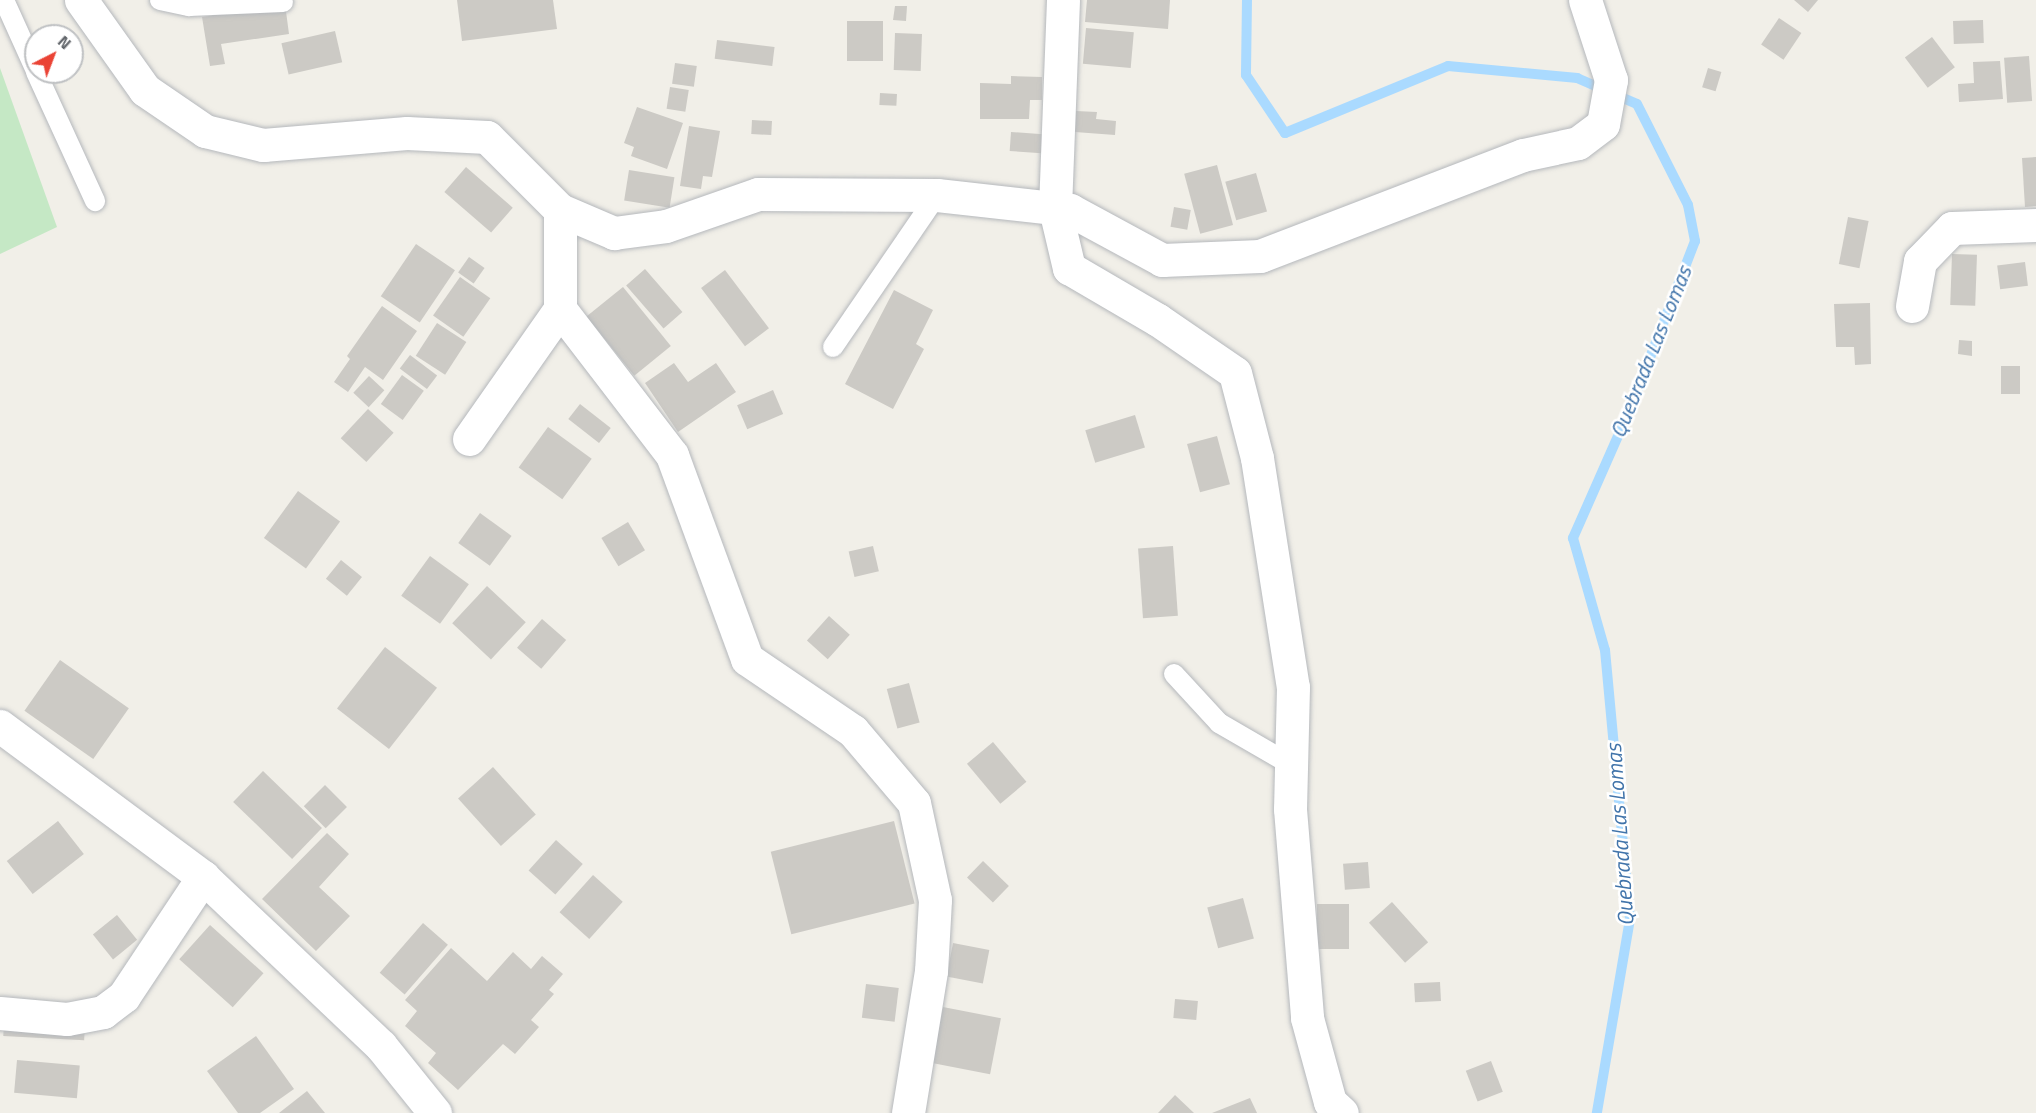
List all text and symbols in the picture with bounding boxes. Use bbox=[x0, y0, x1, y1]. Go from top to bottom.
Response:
north arrow bbox=[24, 24, 84, 84]
text: N bbox=[53, 29, 77, 55]
water label: Quebrada Las Lomas bbox=[1605, 262, 1697, 442]
water label: Quebrada Las Lomas bbox=[1600, 743, 1640, 927]

